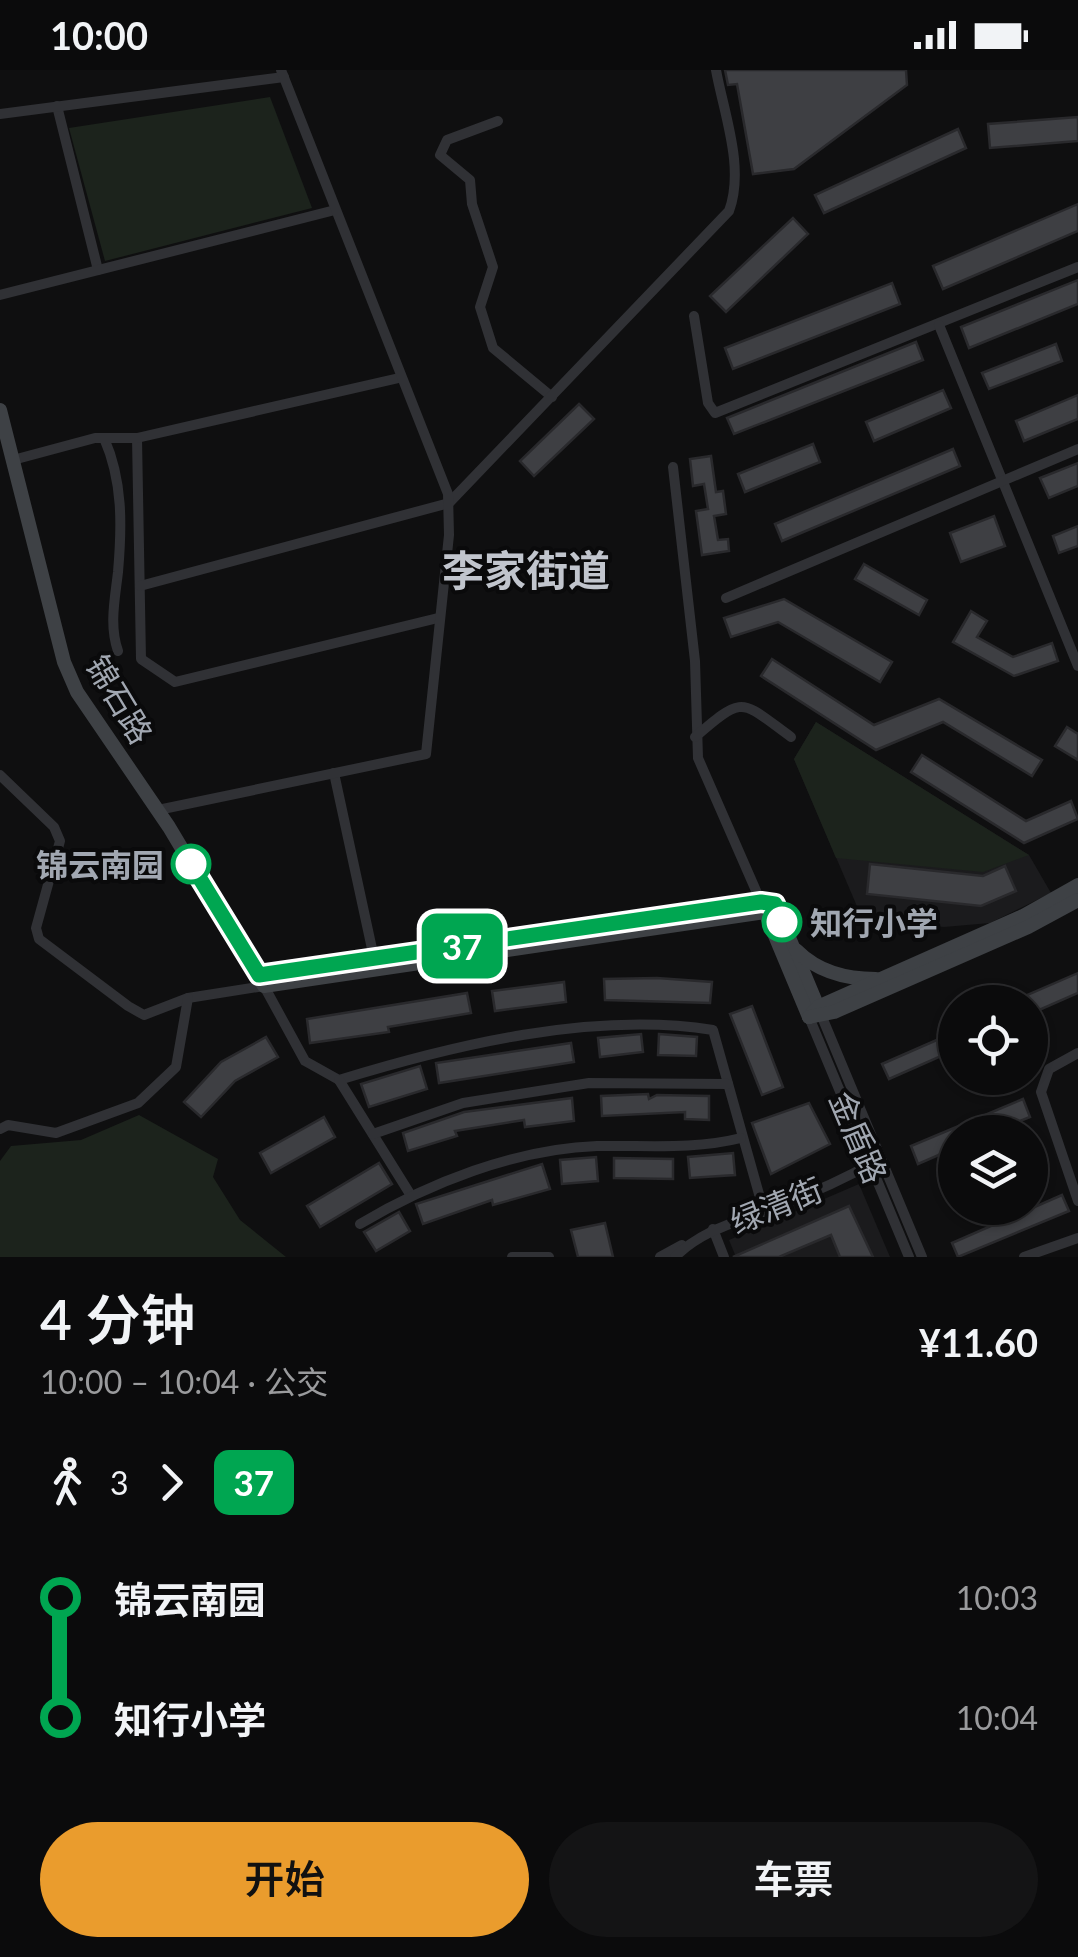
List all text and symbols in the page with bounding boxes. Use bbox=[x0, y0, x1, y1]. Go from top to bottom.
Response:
text: 10:00 bbox=[50, 12, 148, 58]
district label: 李家街道 bbox=[442, 545, 610, 595]
street label: 锦石路 bbox=[79, 648, 161, 750]
place label: 锦云南园 bbox=[36, 845, 164, 884]
marker: 锦云南园 bbox=[172, 845, 210, 883]
marker: 知行小学 bbox=[763, 903, 801, 941]
place label: 知行小学 bbox=[810, 903, 938, 942]
line badge: 37 bbox=[417, 914, 507, 978]
text: 37 bbox=[442, 925, 482, 967]
map controls bbox=[938, 985, 1048, 1225]
button: locate bbox=[938, 985, 1048, 1095]
street label: 金盾路 bbox=[822, 1085, 896, 1189]
button: layers bbox=[938, 1115, 1048, 1225]
street label: 绿清街 bbox=[724, 1169, 828, 1241]
text: 4 分钟 bbox=[40, 1286, 196, 1352]
text: ¥11.60 bbox=[919, 1319, 1038, 1365]
text: 10:00 – 10:04 · 公交 bbox=[40, 1362, 328, 1401]
icon: walk bbox=[40, 1455, 95, 1510]
icon: forward bbox=[144, 1455, 199, 1510]
text: 37 bbox=[234, 1461, 274, 1503]
text: 3 bbox=[110, 1463, 129, 1502]
text: 锦云南园 bbox=[114, 1576, 266, 1622]
text: 10:03 bbox=[956, 1578, 1038, 1617]
text: 知行小学 bbox=[114, 1696, 266, 1742]
text: 10:04 bbox=[956, 1698, 1038, 1737]
button: 开始 bbox=[40, 1822, 529, 1937]
button: 车票 bbox=[549, 1822, 1038, 1937]

